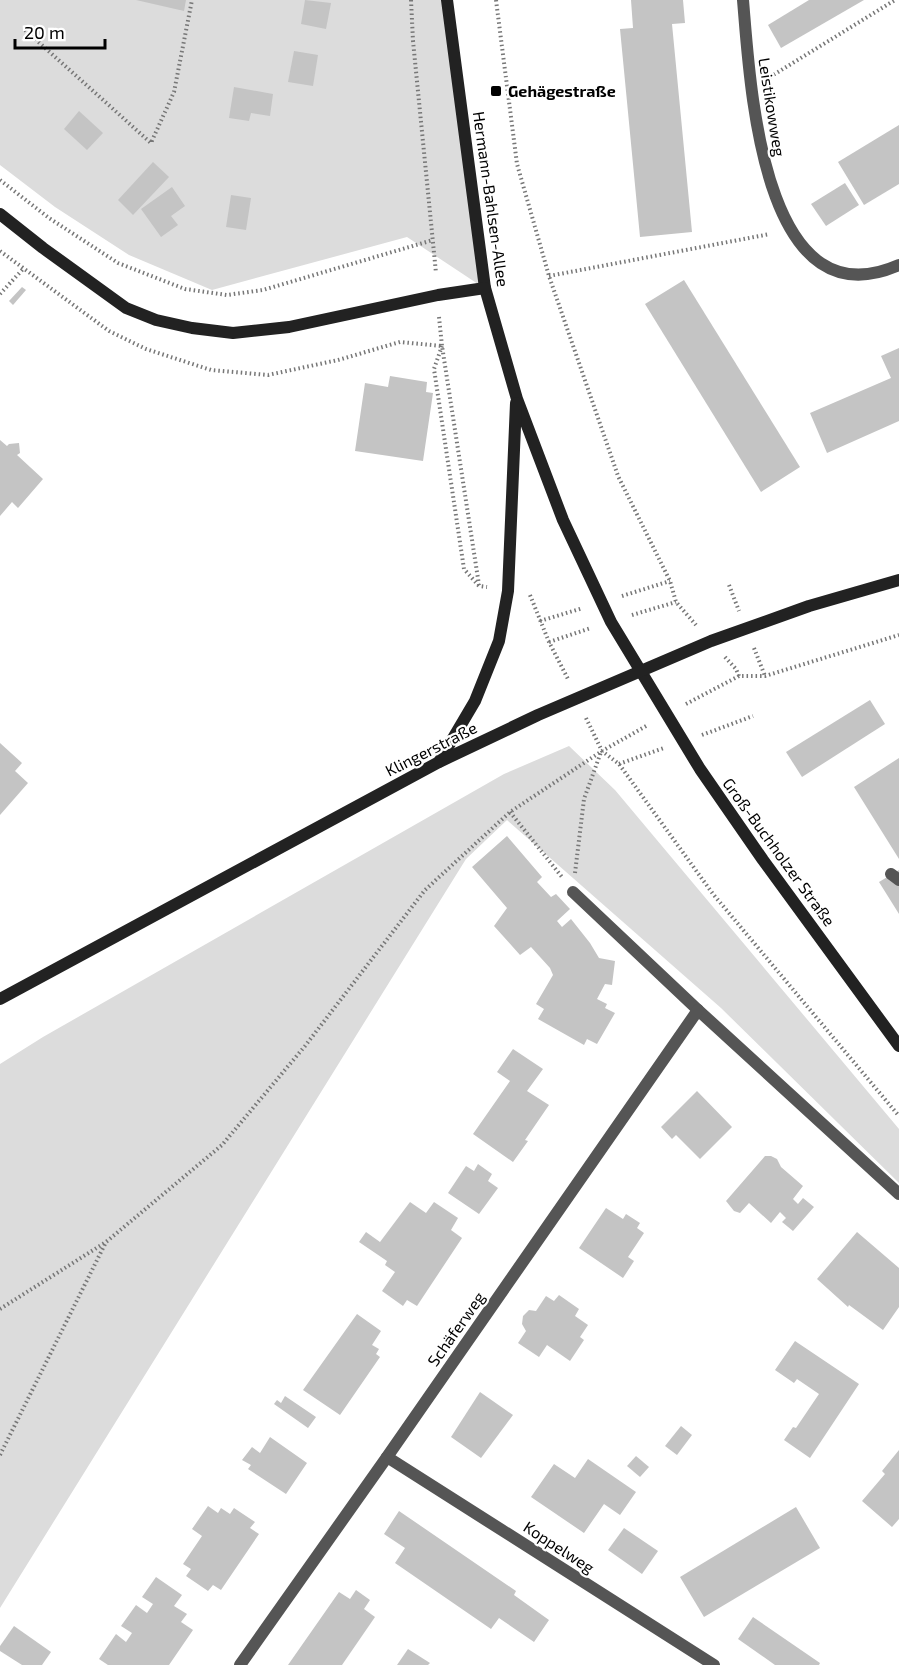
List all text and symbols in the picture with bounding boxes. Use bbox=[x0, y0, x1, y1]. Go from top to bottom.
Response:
scale bar bbox=[15, 12, 105, 50]
text: 20 m bbox=[24, 21, 65, 43]
street label: Leistikowweg bbox=[755, 56, 790, 158]
place label: Gehägestraße bbox=[508, 81, 616, 100]
marker: Gehägestraße bbox=[489, 84, 503, 98]
street label: Hermann-Bahlsen-Allee bbox=[470, 110, 513, 288]
street label: Klingerstraße bbox=[382, 717, 480, 780]
street label: Groß-Buchholzer Straße bbox=[719, 774, 840, 930]
street label: Schäferweg bbox=[423, 1288, 488, 1370]
street label: Koppelweg bbox=[520, 1517, 598, 1577]

